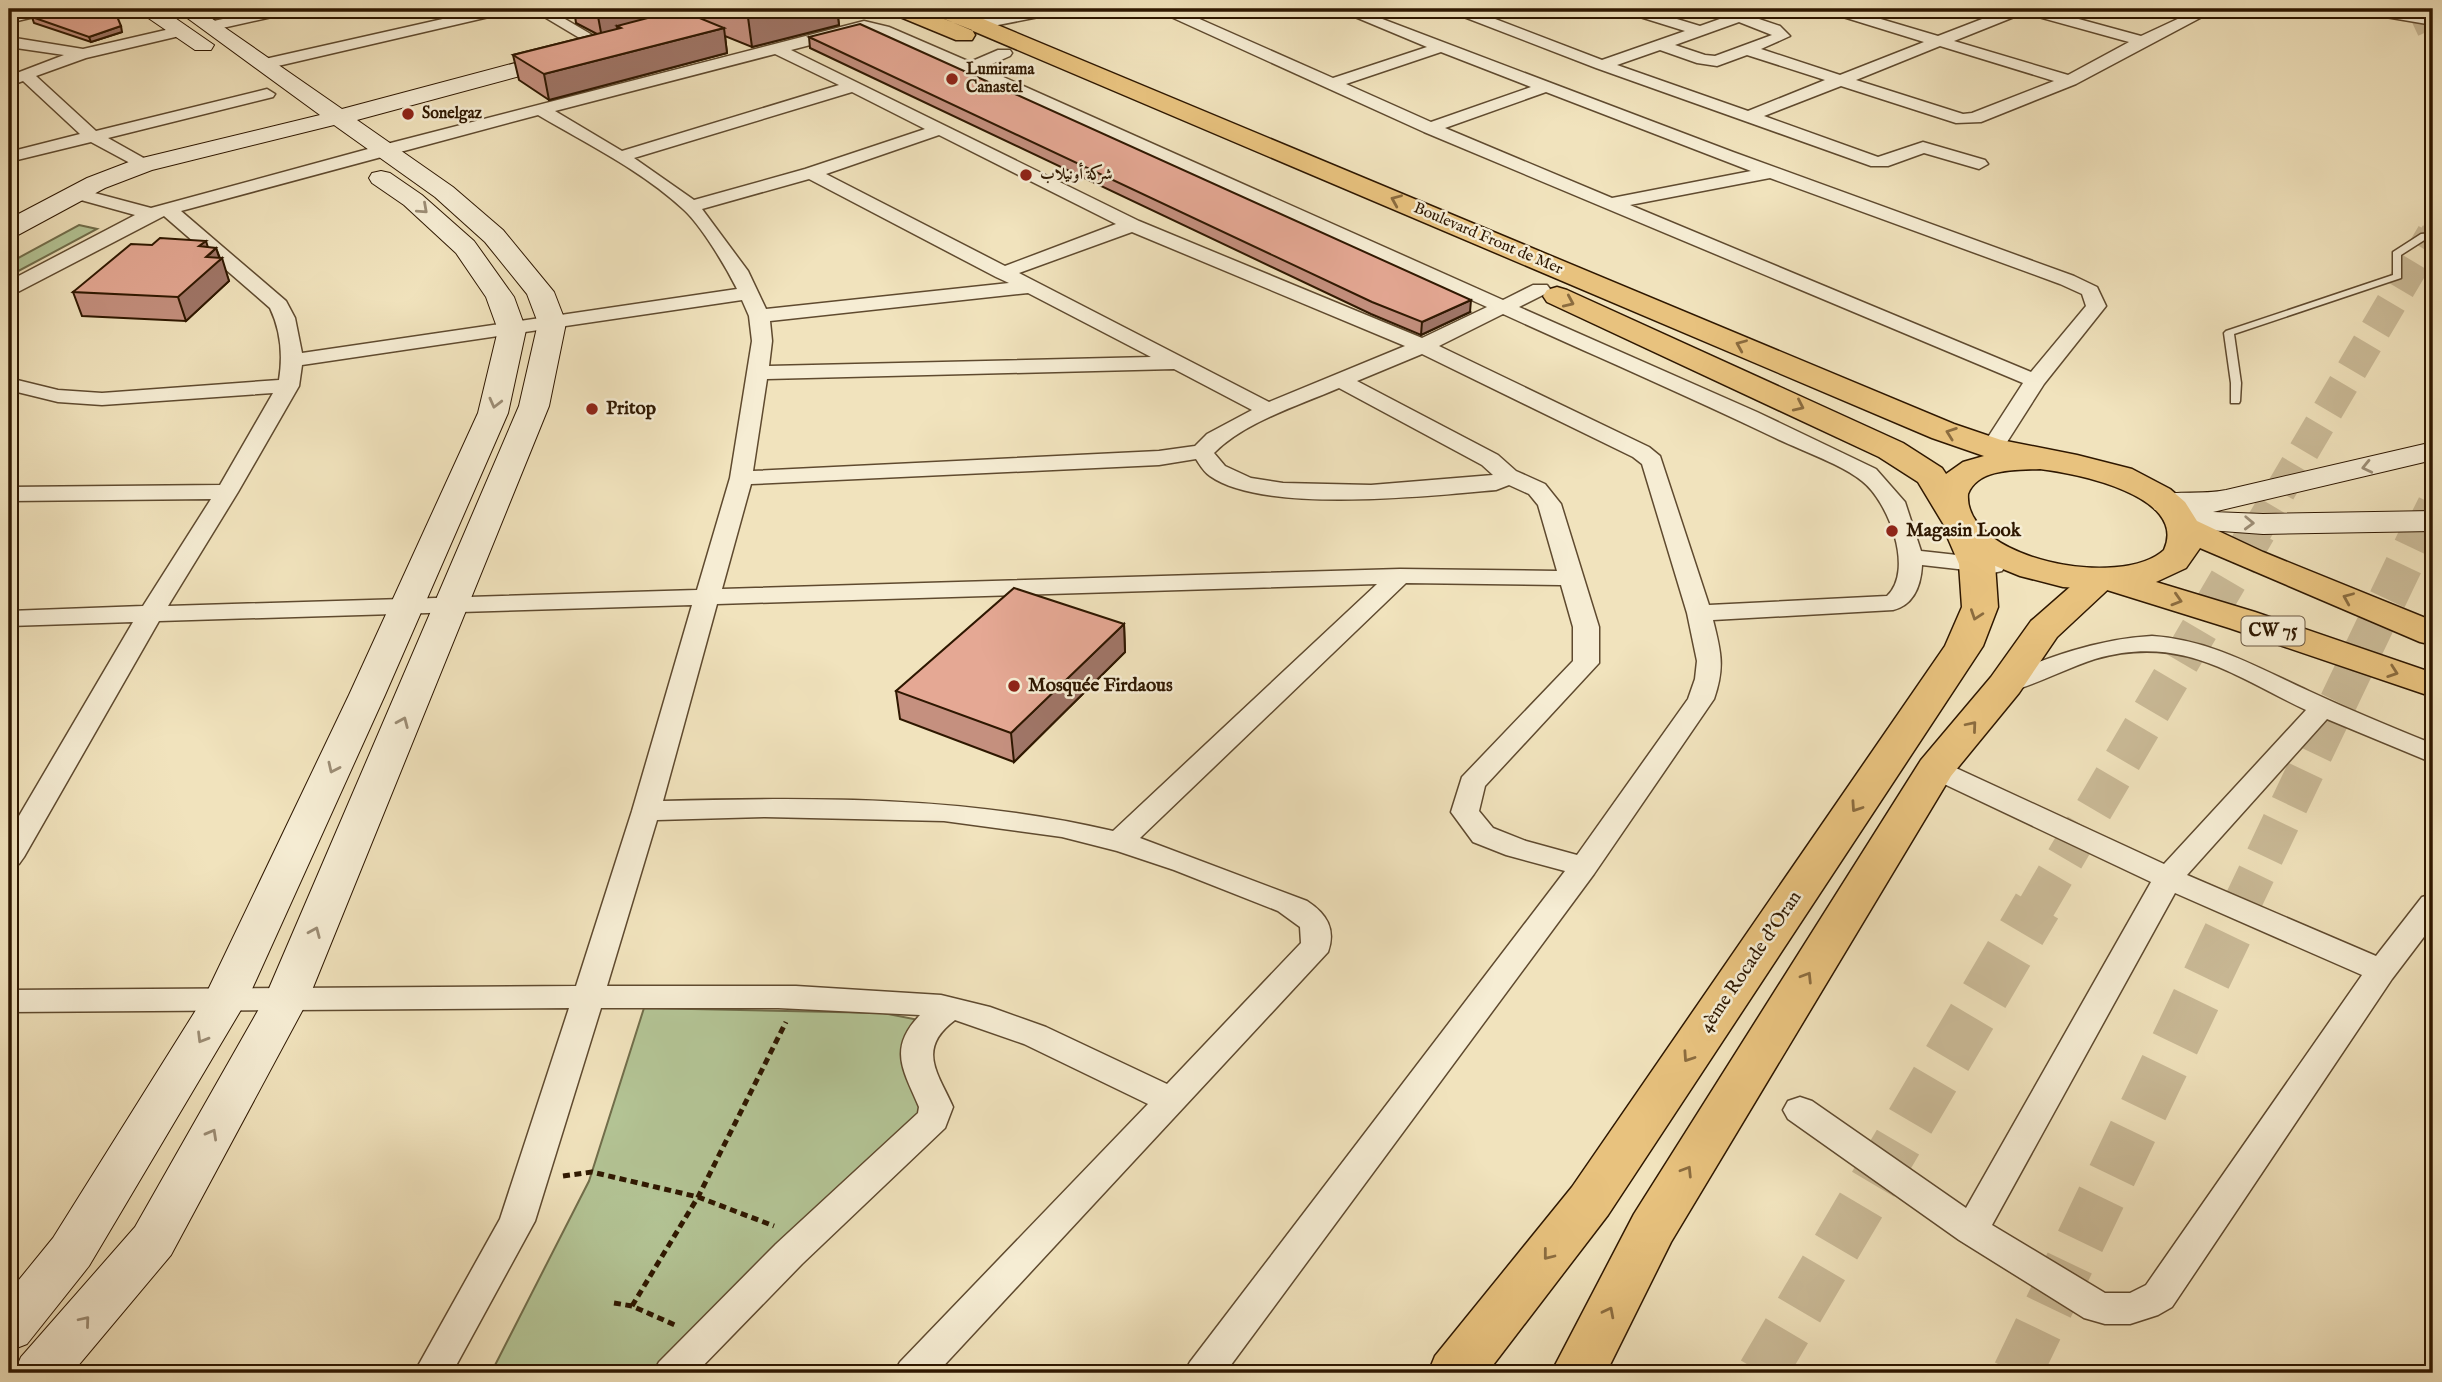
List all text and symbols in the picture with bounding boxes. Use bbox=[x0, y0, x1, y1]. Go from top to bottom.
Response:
place label: Lumirama Canastel bbox=[966, 60, 1035, 98]
marker: Lumirama Canastel bbox=[944, 71, 960, 87]
place label: Sonelgaz bbox=[422, 104, 483, 124]
marker: Sonelgaz bbox=[400, 106, 416, 122]
place label: شركة أونيلاب bbox=[1040, 162, 1112, 185]
marker: شركة أونيلاب bbox=[1018, 167, 1034, 183]
one-way arrow bbox=[1391, 194, 1403, 208]
street label: Boulevard Front de Mer bbox=[1410, 198, 1566, 280]
one-way arrow bbox=[415, 201, 428, 213]
one-way arrow bbox=[1562, 294, 1575, 308]
one-way arrow bbox=[1736, 340, 1748, 354]
one-way arrow bbox=[489, 397, 503, 409]
place label: Pritop bbox=[606, 397, 657, 421]
one-way arrow bbox=[1792, 398, 1804, 412]
marker: Pritop bbox=[584, 401, 600, 417]
one-way arrow bbox=[1945, 427, 1957, 441]
one-way arrow bbox=[2361, 459, 2373, 473]
one-way arrow bbox=[2244, 516, 2255, 531]
place label: Magasin Look bbox=[1906, 519, 2022, 543]
marker: Magasin Look bbox=[1884, 523, 1900, 539]
one-way arrow bbox=[2171, 592, 2183, 607]
one-way arrow bbox=[2342, 593, 2354, 607]
one-way arrow bbox=[1970, 608, 1984, 620]
road number: CW 75 bbox=[2242, 616, 2304, 646]
one-way arrow bbox=[2387, 664, 2399, 678]
place label: Mosquée Firdaous bbox=[1028, 674, 1173, 698]
marker: Mosquée Firdaous bbox=[1006, 678, 1022, 694]
one-way arrow bbox=[395, 717, 409, 729]
one-way arrow bbox=[1964, 721, 1976, 734]
one-way arrow bbox=[328, 761, 342, 773]
one-way arrow bbox=[1851, 799, 1864, 812]
street label: 4ème Rocade d'Oran bbox=[1695, 887, 1807, 1037]
one-way arrow bbox=[307, 926, 321, 939]
one-way arrow bbox=[1798, 972, 1811, 985]
one-way arrow bbox=[197, 1031, 210, 1044]
one-way arrow bbox=[1683, 1049, 1696, 1062]
one-way arrow bbox=[204, 1129, 217, 1141]
one-way arrow bbox=[1679, 1165, 1692, 1178]
one-way arrow bbox=[1544, 1247, 1557, 1259]
one-way arrow bbox=[1601, 1307, 1614, 1320]
one-way arrow bbox=[77, 1317, 89, 1330]

